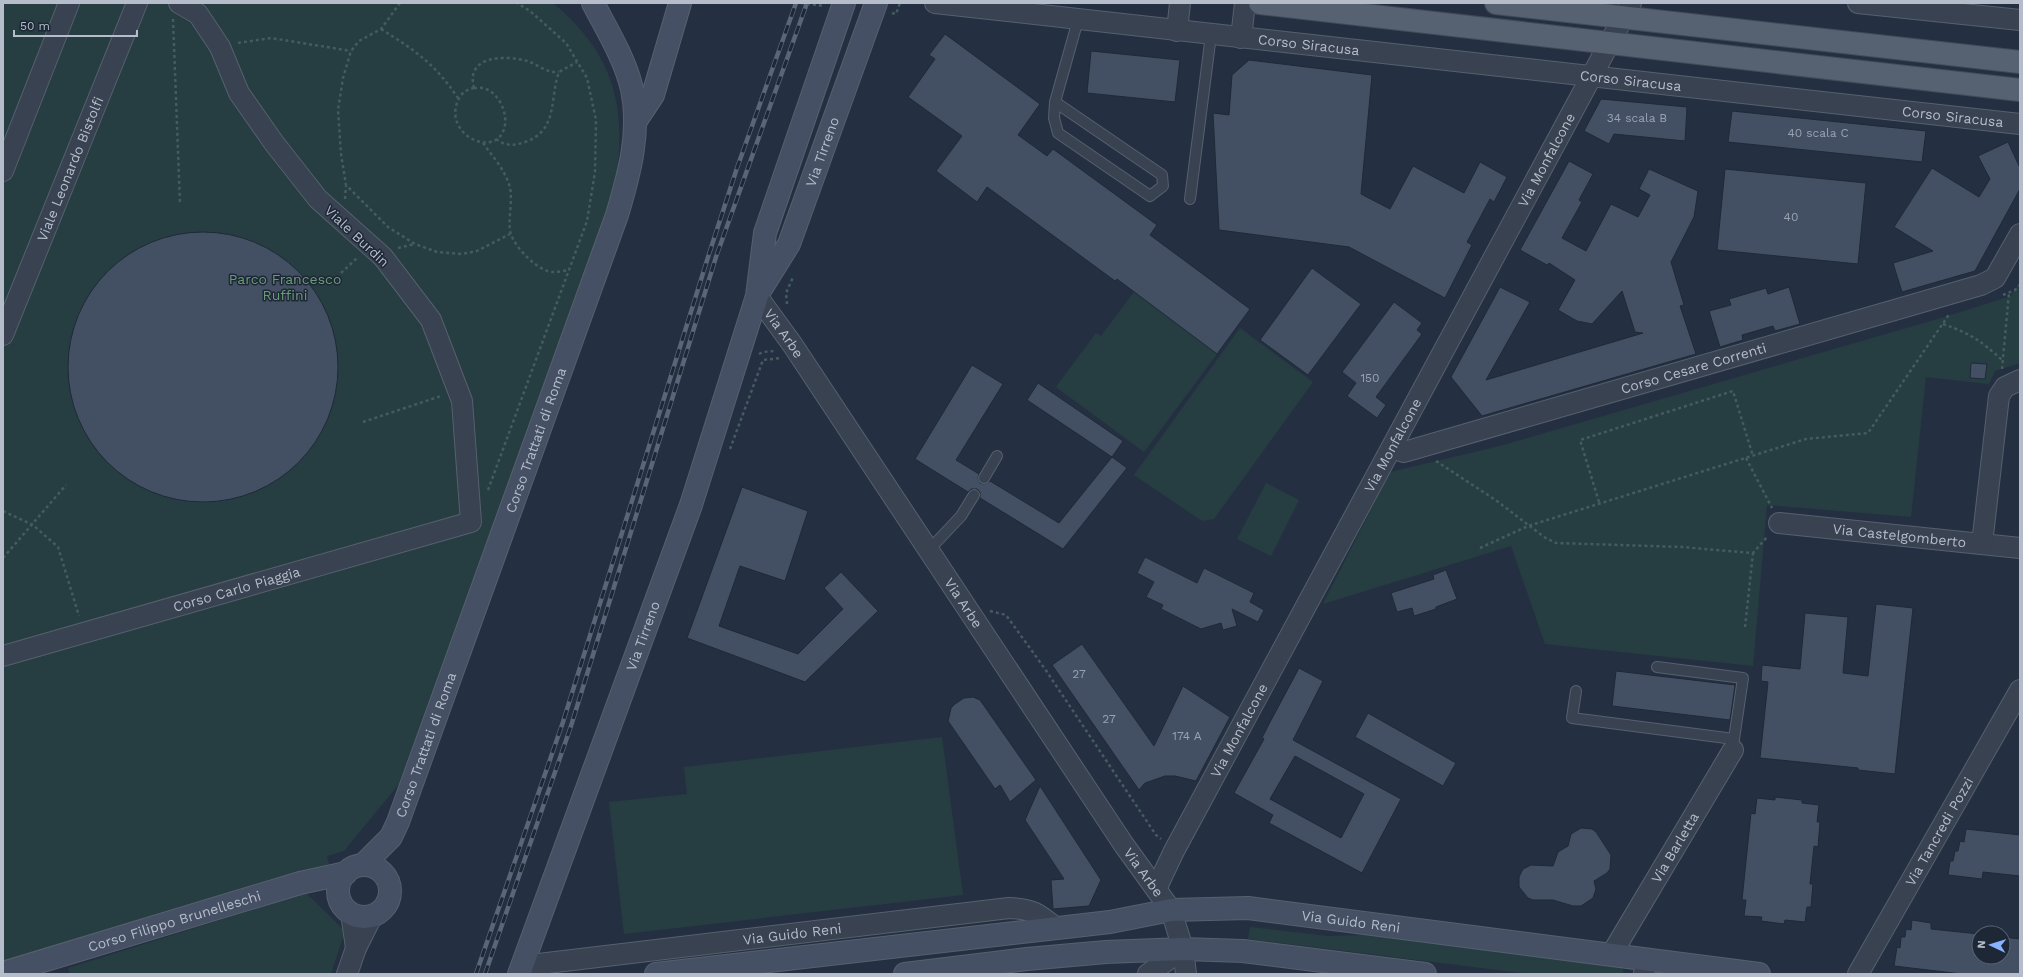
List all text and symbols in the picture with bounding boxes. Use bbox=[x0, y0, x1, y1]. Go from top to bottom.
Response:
scale bar bbox=[14, 12, 137, 38]
text: 50 m bbox=[20, 19, 50, 33]
street label: Corso Siracusa bbox=[1257, 31, 1360, 58]
street label: Corso Siracusa bbox=[1579, 67, 1682, 94]
street label: Viale Leonardo Bistolfi bbox=[34, 94, 106, 244]
street label: Corso Siracusa bbox=[1901, 103, 2004, 130]
street label: Via Monfalcone bbox=[1515, 110, 1578, 210]
house number: 34 scala B bbox=[1607, 111, 1667, 125]
street label: Via Tirreno bbox=[802, 115, 842, 189]
house number: 40 scala C bbox=[1787, 126, 1849, 140]
street label: Viale Burdin bbox=[321, 202, 393, 270]
house number: 40 bbox=[1784, 210, 1798, 224]
park label: Parco Francesco Ruffini bbox=[229, 271, 341, 303]
street label: Via Arbe bbox=[761, 306, 807, 361]
street label: Corso Cesare Correnti bbox=[1619, 340, 1768, 397]
street label: Corso Trattati di Roma bbox=[502, 365, 569, 515]
house number: 150 bbox=[1360, 371, 1380, 385]
street label: Via Monfalcone bbox=[1361, 395, 1424, 495]
street label: Via Castelgomberto bbox=[1832, 521, 1967, 550]
street label: Corso Carlo Piaggia bbox=[171, 563, 302, 615]
street label: Via Arbe bbox=[941, 575, 986, 631]
street label: Via Tirreno bbox=[623, 599, 663, 673]
house number: 27 bbox=[1072, 667, 1086, 681]
street label: Corso Trattati di Roma bbox=[392, 670, 459, 820]
street label: Via Monfalcone bbox=[1207, 681, 1271, 780]
house number: 27 bbox=[1102, 712, 1116, 726]
house number: 174 A bbox=[1172, 729, 1202, 743]
street label: Via Tancredi Pozzi bbox=[1902, 774, 1977, 889]
street label: Via Barletta bbox=[1648, 810, 1702, 886]
street label: Via Arbe bbox=[1121, 845, 1167, 900]
street label: Corso Filippo Brunelleschi bbox=[86, 887, 263, 955]
street label: Via Guido Reni bbox=[1301, 907, 1401, 936]
street label: Via Guido Reni bbox=[742, 920, 842, 948]
north arrow bbox=[1971, 925, 2011, 965]
text: N bbox=[1975, 940, 1988, 949]

